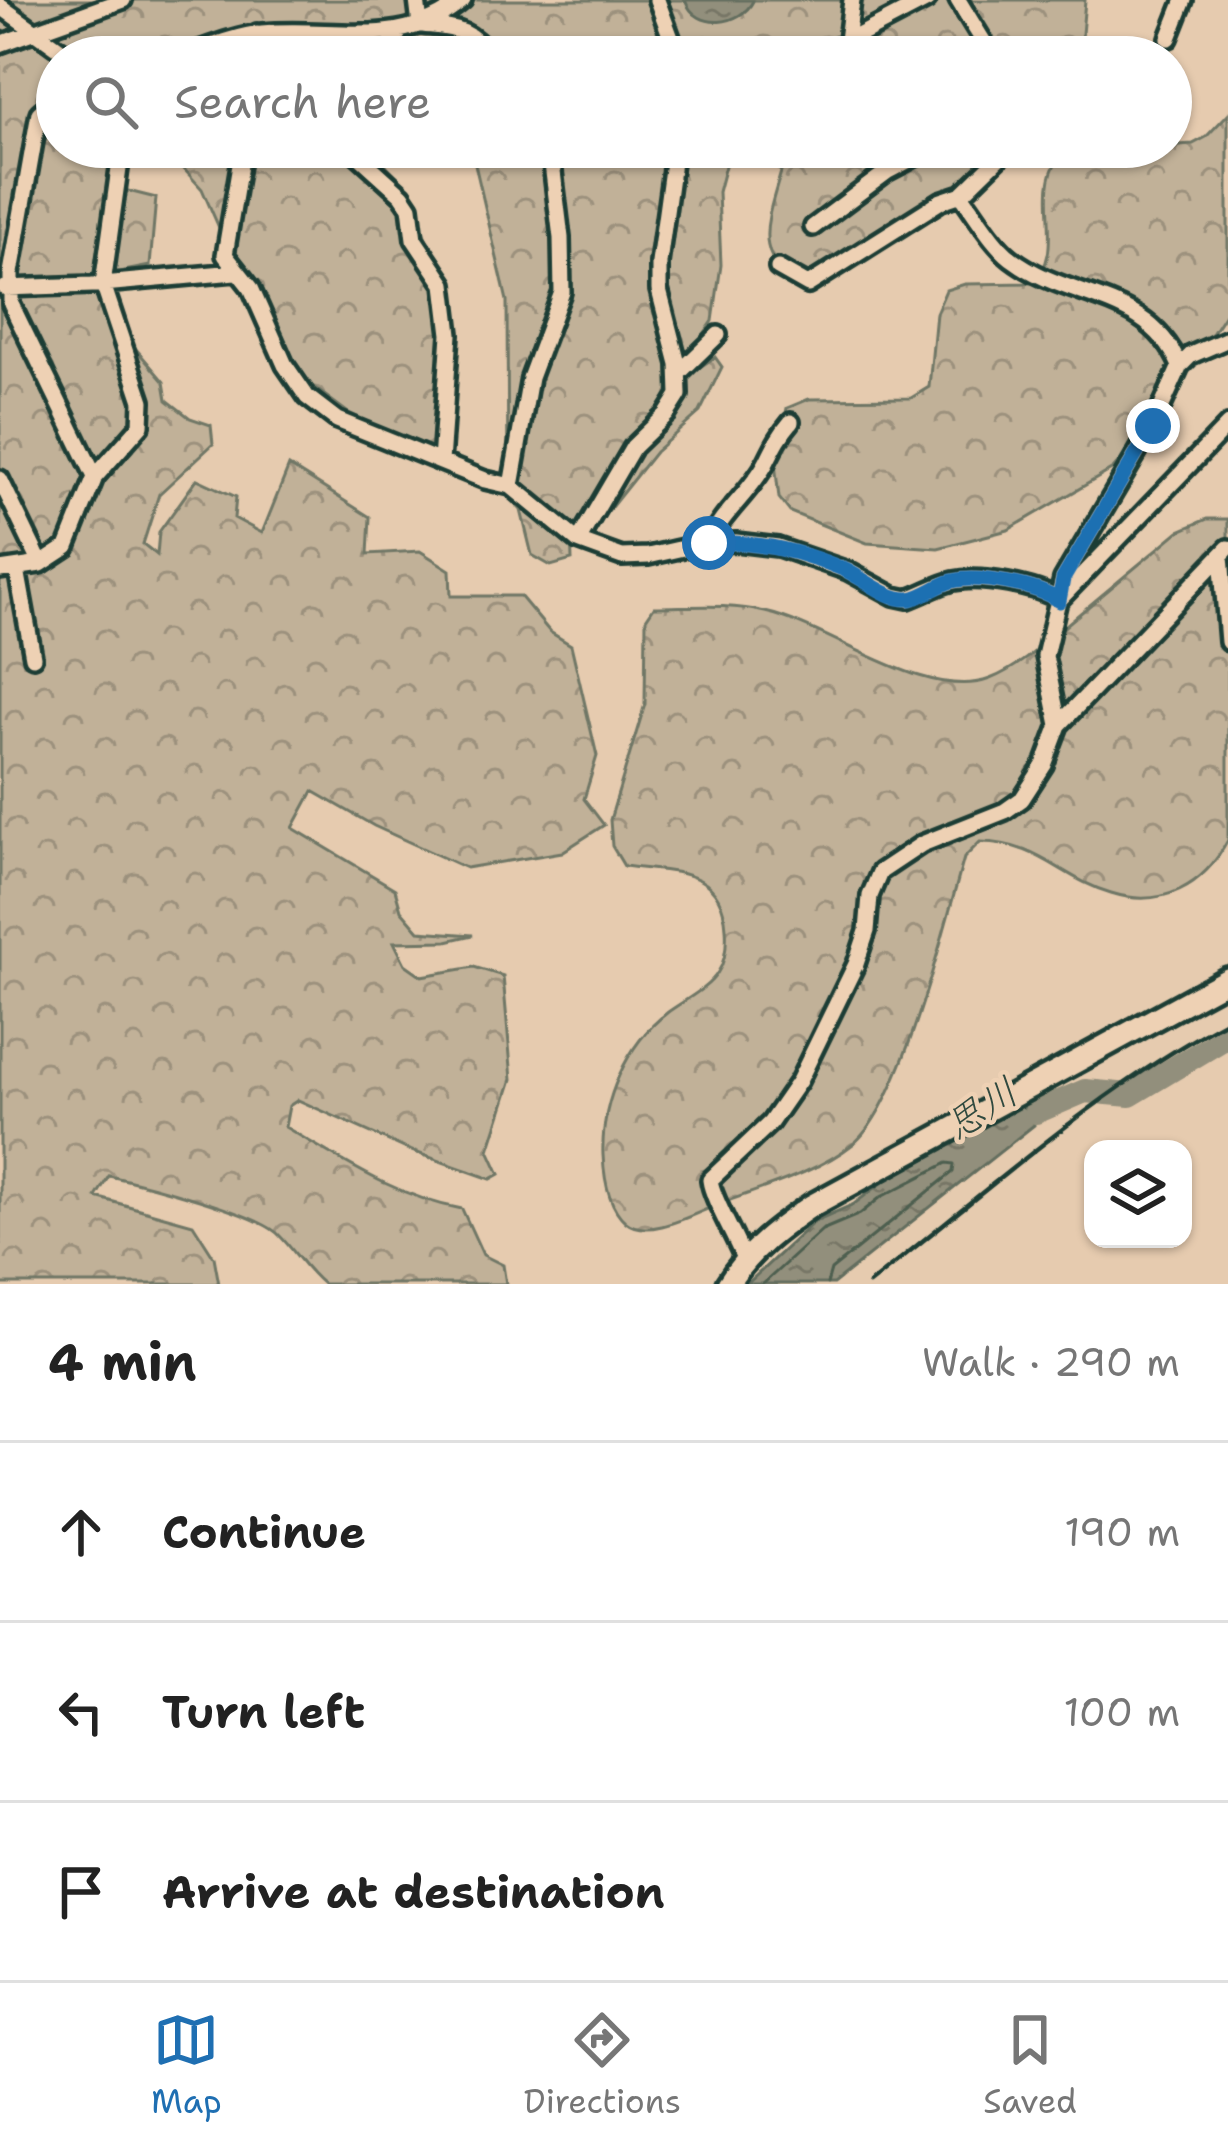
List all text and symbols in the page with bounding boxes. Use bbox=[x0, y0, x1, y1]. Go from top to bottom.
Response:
search box bbox=[36, 36, 1192, 168]
icon: search bbox=[78, 69, 144, 135]
text: Search here bbox=[174, 72, 431, 132]
route end bbox=[1126, 399, 1180, 453]
route start bbox=[682, 516, 736, 570]
water label: 思川 bbox=[934, 1065, 1028, 1151]
map controls bbox=[1084, 1140, 1192, 1248]
button: layers bbox=[1084, 1140, 1192, 1248]
text: 4 min bbox=[48, 1328, 197, 1396]
text: Walk · 290 m bbox=[922, 1336, 1180, 1388]
icon: ahead bbox=[48, 1499, 114, 1565]
text: Continue bbox=[162, 1502, 366, 1562]
text: 190 m bbox=[1064, 1506, 1180, 1558]
icon: left bbox=[48, 1679, 114, 1745]
text: Turn left bbox=[162, 1682, 365, 1742]
text: 100 m bbox=[1064, 1686, 1180, 1738]
icon: arrive bbox=[48, 1859, 114, 1925]
text: Arrive at destination bbox=[162, 1862, 665, 1922]
tab: Map bbox=[151, 2007, 222, 2124]
tab: Directions bbox=[524, 2007, 681, 2124]
tab: Saved bbox=[983, 2007, 1077, 2124]

